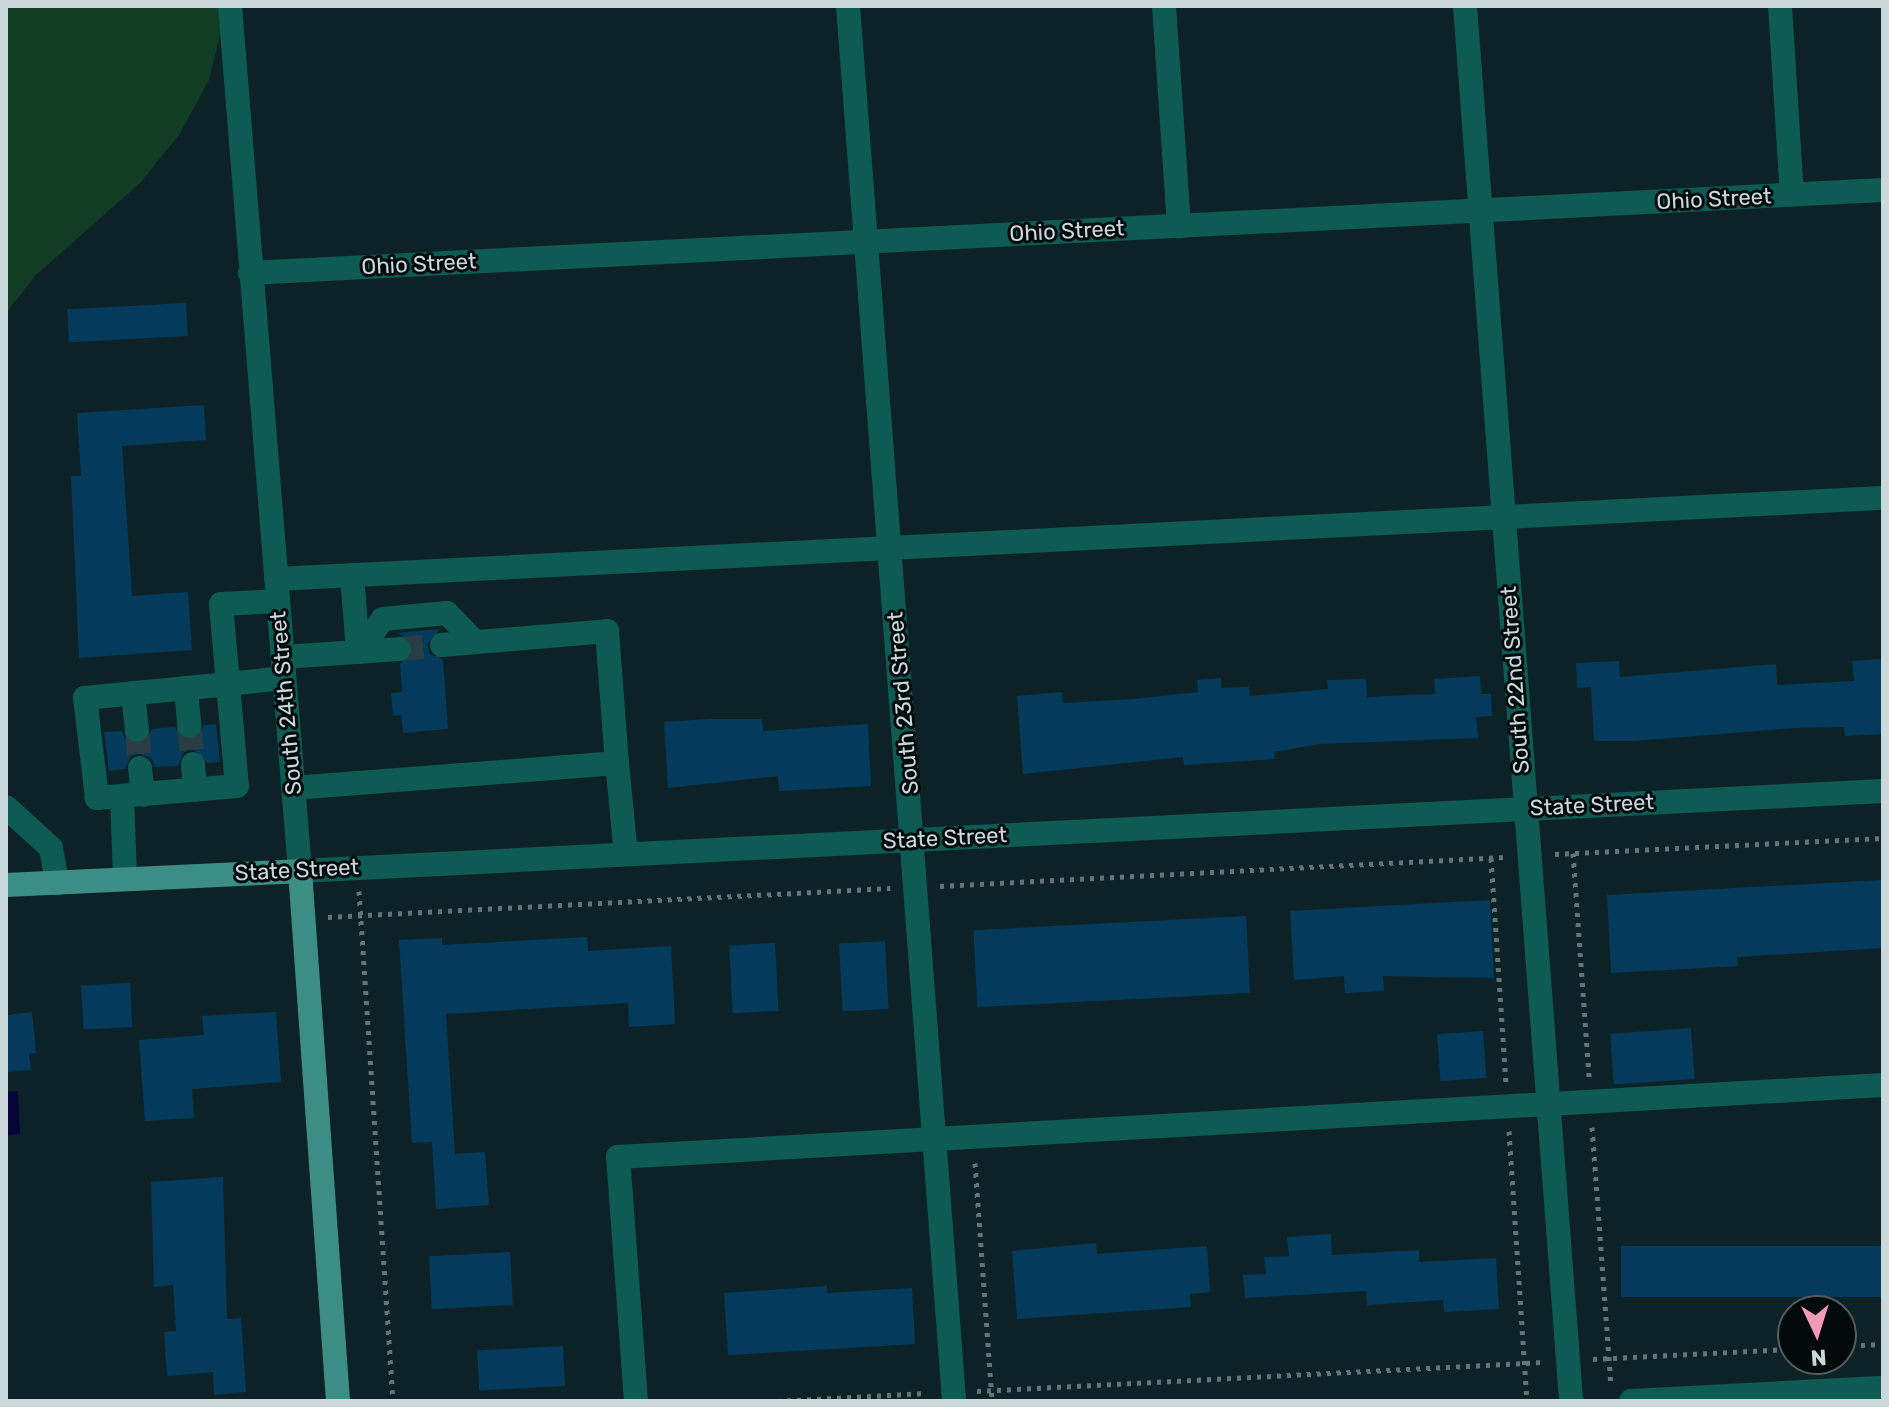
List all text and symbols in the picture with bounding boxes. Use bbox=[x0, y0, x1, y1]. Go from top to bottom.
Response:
street label: Ohio Street bbox=[1656, 183, 1772, 215]
street label: Ohio Street bbox=[1009, 215, 1125, 247]
street label: Ohio Street bbox=[361, 248, 477, 280]
street label: South 22nd Street bbox=[1495, 585, 1535, 775]
street label: South 24th Street bbox=[265, 610, 307, 796]
street label: South 23rd Street bbox=[882, 611, 924, 795]
street label: State Street bbox=[1529, 789, 1655, 821]
street label: State Street bbox=[882, 822, 1008, 854]
street label: State Street bbox=[234, 854, 360, 886]
north arrow bbox=[1777, 1295, 1857, 1375]
text: N bbox=[1810, 1343, 1827, 1371]

